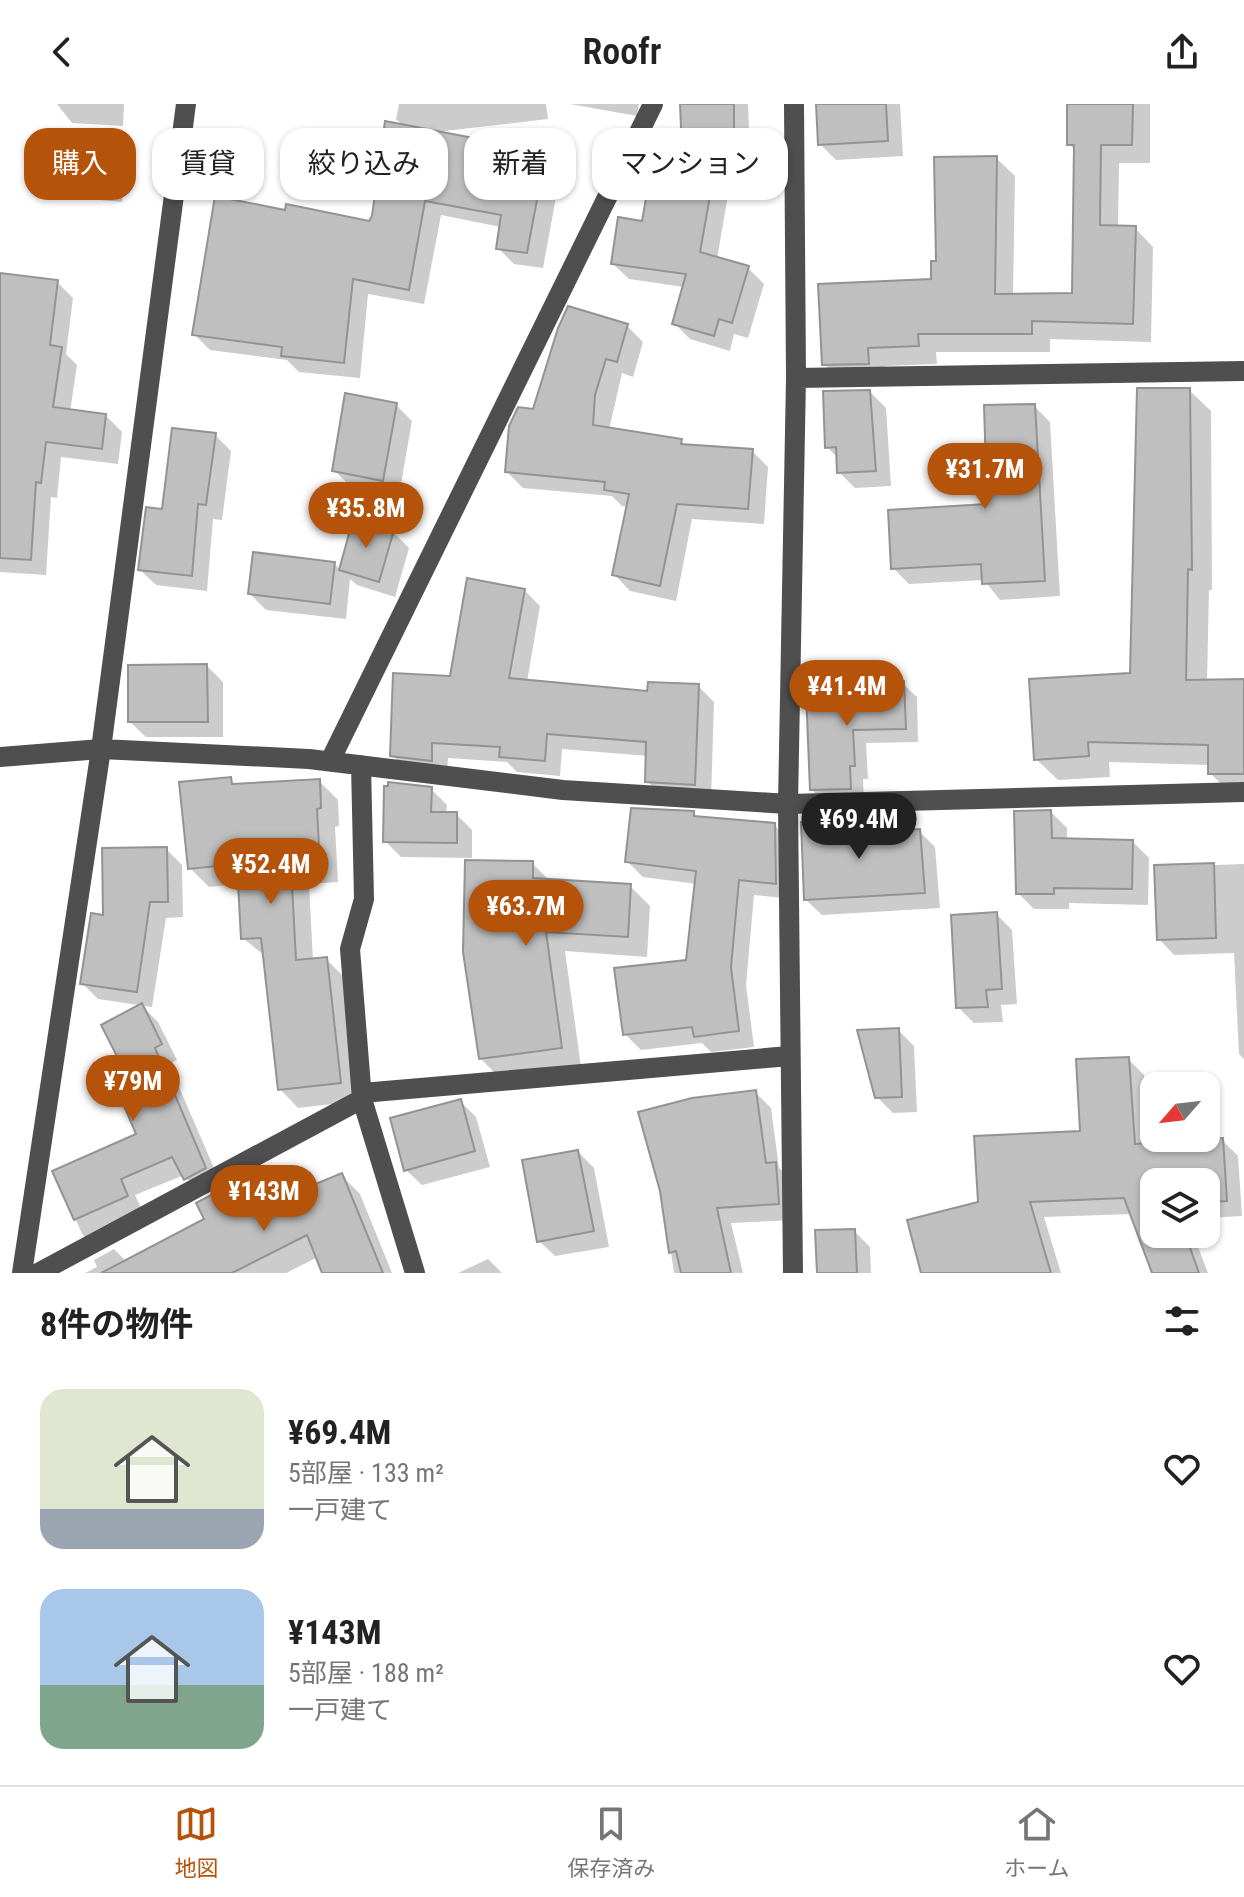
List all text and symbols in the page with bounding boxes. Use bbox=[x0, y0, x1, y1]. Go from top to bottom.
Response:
icon: back bbox=[40, 30, 84, 74]
icon: share bbox=[1160, 30, 1204, 74]
text: Roofr bbox=[582, 31, 662, 73]
chip: 購入 bbox=[24, 128, 136, 200]
chip: 賃貸 bbox=[152, 128, 264, 200]
chip: 絞り込み bbox=[280, 128, 448, 200]
chip: 新着 bbox=[464, 128, 576, 200]
chip: マンション bbox=[592, 128, 788, 200]
pin: ¥31.7M bbox=[920, 443, 1050, 511]
text: ¥31.7M bbox=[945, 454, 1025, 484]
pin: ¥35.8M bbox=[301, 482, 431, 550]
text: ¥35.8M bbox=[326, 493, 406, 523]
pin: ¥41.4M bbox=[782, 660, 912, 728]
text: ¥41.4M bbox=[807, 671, 887, 701]
pin: ¥69.4M bbox=[794, 793, 924, 861]
text: ¥69.4M bbox=[819, 804, 899, 834]
pin: ¥52.4M bbox=[206, 838, 336, 906]
text: ¥52.4M bbox=[231, 849, 311, 879]
pin: ¥63.7M bbox=[461, 880, 591, 948]
text: ¥63.7M bbox=[486, 891, 566, 921]
pin: ¥79M bbox=[86, 1055, 180, 1123]
text: ¥79M bbox=[104, 1066, 162, 1096]
north arrow bbox=[1140, 1072, 1220, 1152]
map controls bbox=[1140, 1072, 1220, 1248]
pin: ¥143M bbox=[208, 1165, 320, 1233]
button: layers bbox=[1140, 1168, 1220, 1248]
text: ¥143M bbox=[228, 1176, 300, 1206]
icon: filters bbox=[1160, 1299, 1204, 1343]
text: 8件の物件 bbox=[40, 1304, 193, 1344]
text: ¥69.4M bbox=[288, 1412, 391, 1452]
icon: home bbox=[104, 1421, 200, 1517]
icon: heart bbox=[1160, 1447, 1204, 1491]
text: 5部屋 · 133 m² bbox=[288, 1458, 444, 1488]
text: 一戸建て bbox=[288, 1495, 392, 1525]
text: ¥143M bbox=[288, 1612, 381, 1652]
icon: home bbox=[104, 1621, 200, 1717]
icon: heart bbox=[1160, 1647, 1204, 1691]
text: 5部屋 · 188 m² bbox=[288, 1658, 444, 1688]
text: 一戸建て bbox=[288, 1695, 392, 1725]
tab: 地図 bbox=[174, 1802, 218, 1882]
tab: 保存済み bbox=[567, 1802, 655, 1882]
tab: ホーム bbox=[1004, 1802, 1070, 1882]

